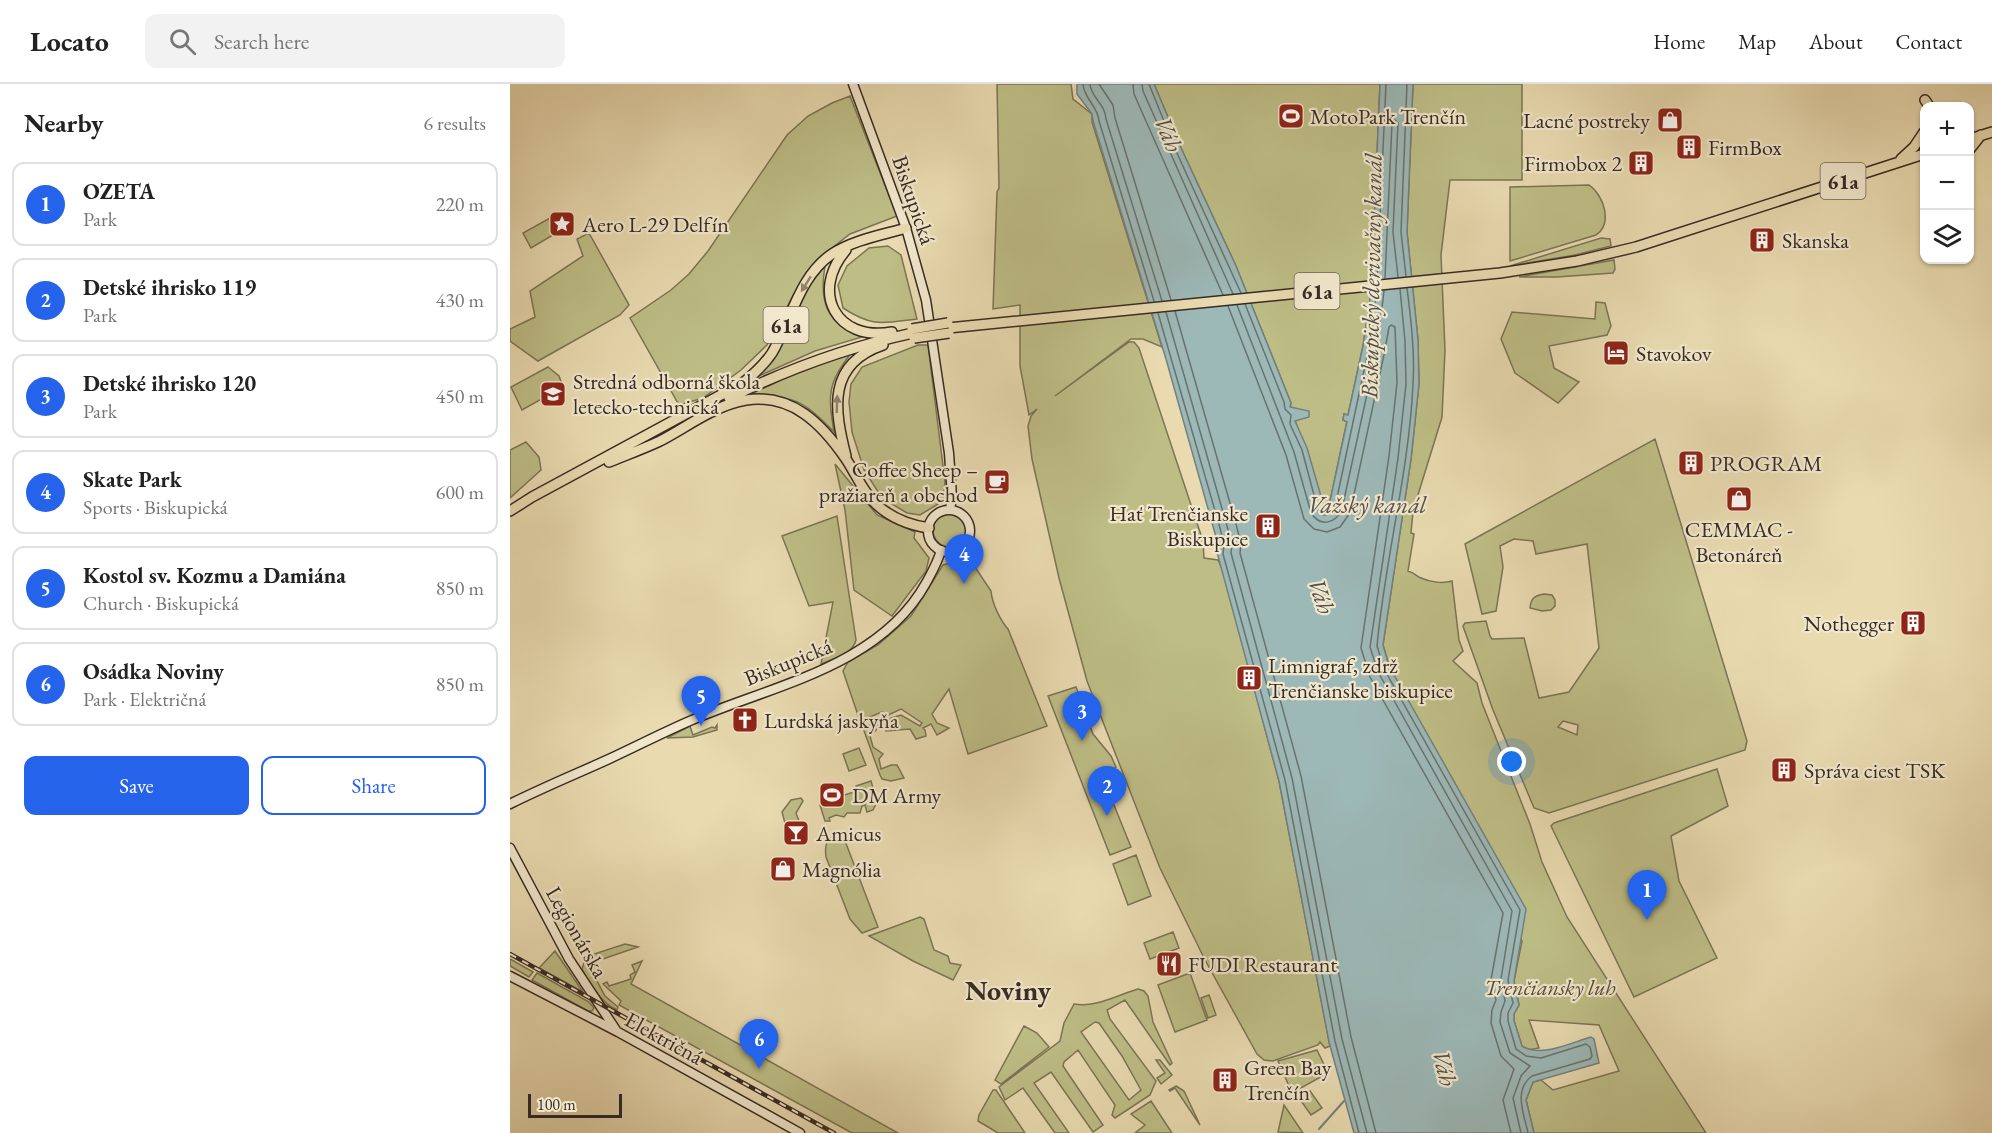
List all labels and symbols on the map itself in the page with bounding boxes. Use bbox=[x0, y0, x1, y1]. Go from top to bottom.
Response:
sports icon: MotoPark Trenčín bbox=[1276, 101, 1306, 131]
place label: MotoPark Trenčín bbox=[1310, 102, 1466, 131]
shop icon: Lacné postreky bbox=[1655, 105, 1685, 135]
place label: Lacné postreky bbox=[1523, 106, 1650, 135]
water label: Váh bbox=[1148, 111, 1190, 157]
building icon: FirmBox bbox=[1674, 132, 1704, 162]
place label: FirmBox bbox=[1708, 133, 1782, 162]
building icon: Firmobox 2 bbox=[1626, 148, 1656, 178]
place label: Firmobox 2 bbox=[1524, 149, 1622, 178]
street label: Biskupická bbox=[885, 152, 943, 249]
water label: Biskupický derivačný kanál bbox=[1353, 152, 1389, 400]
road number: 61a bbox=[1820, 163, 1866, 199]
place icon: Aero L-29 Delfín bbox=[547, 209, 577, 239]
place label: Aero L-29 Delfín bbox=[581, 210, 729, 239]
building icon: Skanska bbox=[1747, 225, 1777, 255]
place label: Skanska bbox=[1782, 226, 1849, 255]
road number: 61a bbox=[1294, 273, 1340, 309]
one-way arrow bbox=[801, 276, 812, 292]
road number: 61a bbox=[764, 307, 808, 343]
hotel icon: Stavokov bbox=[1601, 338, 1631, 368]
place label: Stavokov bbox=[1636, 339, 1712, 368]
place label: Stredná odborná škola letecko-technická bbox=[573, 367, 760, 421]
school or university icon: Stredná odborná škola letecko-technická bbox=[538, 379, 568, 409]
one-way arrow bbox=[833, 394, 842, 413]
building icon: PROGRAM bbox=[1676, 448, 1706, 478]
place label: PROGRAM bbox=[1710, 449, 1822, 478]
place label: Coffee Sheep – pražiareň a obchod bbox=[819, 455, 979, 509]
cafe icon: Coffee Sheep – pražiareň a obchod bbox=[982, 467, 1012, 497]
shop icon: CEMMAC - Betonáreň bbox=[1724, 484, 1754, 514]
water label: Važský kanál bbox=[1308, 489, 1428, 520]
place label: Hať Trenčianske Biskupice bbox=[1109, 499, 1248, 553]
building icon: Hať Trenčianske Biskupice bbox=[1253, 511, 1283, 541]
place label: CEMMAC - Betonáreň bbox=[1685, 515, 1793, 569]
pin: 4 bbox=[944, 534, 984, 584]
water label: Váh bbox=[1302, 574, 1342, 618]
building icon: Nothegger bbox=[1898, 608, 1928, 638]
place label: Nothegger bbox=[1804, 609, 1895, 638]
street label: Biskupická bbox=[740, 631, 836, 693]
place label: Limnigraf, zdrž Trenčianske biskupice bbox=[1268, 651, 1453, 705]
building icon: Limnigraf, zdrž Trenčianske biskupice bbox=[1234, 663, 1264, 693]
pin: 5 bbox=[682, 676, 720, 726]
pin: 3 bbox=[1062, 692, 1102, 741]
church icon: Lurdská jaskyňa bbox=[730, 705, 760, 735]
place label: Lurdská jaskyňa bbox=[764, 706, 899, 735]
your location bbox=[1497, 747, 1526, 776]
building icon: Správa ciest TSK bbox=[1769, 755, 1799, 785]
place label: Správa ciest TSK bbox=[1804, 756, 1946, 785]
pin: 2 bbox=[1088, 766, 1126, 816]
sports icon: DM Army bbox=[817, 780, 847, 810]
place label: DM Army bbox=[852, 781, 942, 810]
bar icon: Amicus bbox=[781, 818, 811, 848]
place label: Amicus bbox=[815, 819, 881, 848]
shop icon: Magnólia bbox=[768, 854, 798, 884]
place label: Magnólia bbox=[802, 855, 882, 884]
pin: 1 bbox=[1628, 870, 1666, 920]
street label: Legionárska bbox=[539, 881, 615, 983]
restaurant icon: FUDI Restaurant bbox=[1154, 949, 1184, 979]
place label: FUDI Restaurant bbox=[1188, 950, 1337, 979]
district label: Noviny bbox=[965, 972, 1052, 1008]
park label: Trenčiansky luh bbox=[1484, 973, 1616, 1002]
street label: Električná bbox=[620, 1005, 708, 1071]
pin: 6 bbox=[740, 1020, 778, 1069]
water label: Váh bbox=[1426, 1047, 1464, 1089]
place label: Green Bay Trenčín bbox=[1244, 1053, 1332, 1107]
building icon: Green Bay Trenčín bbox=[1210, 1065, 1240, 1095]
scale bar bbox=[528, 1091, 622, 1118]

